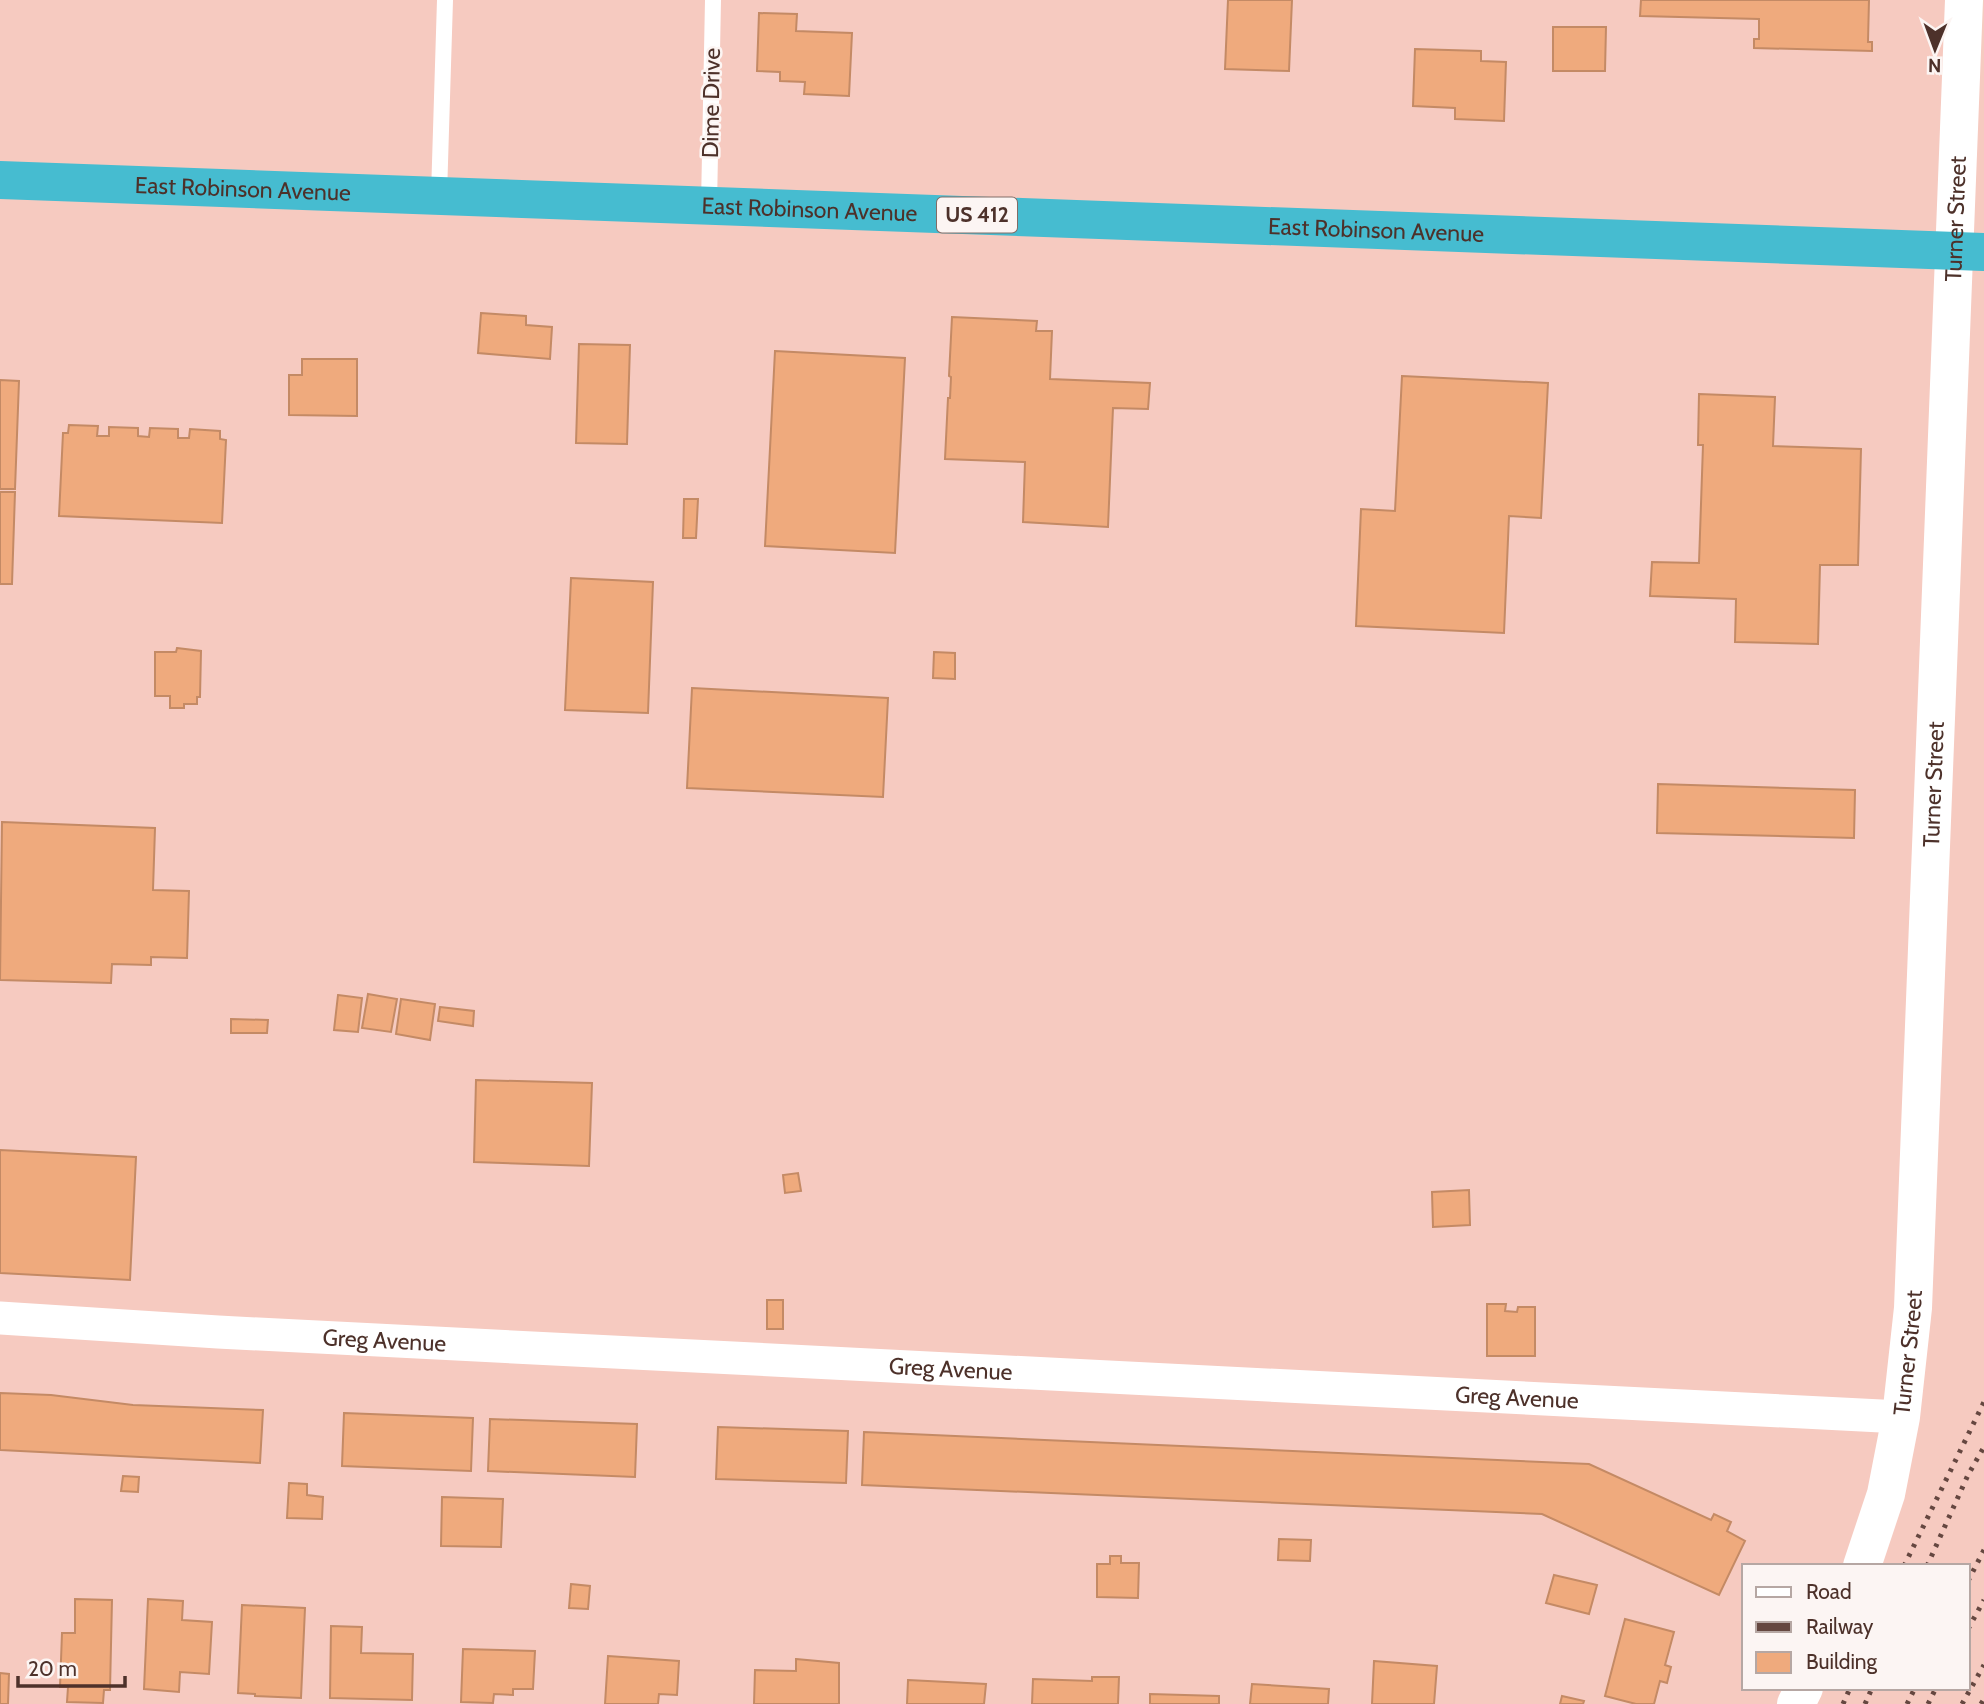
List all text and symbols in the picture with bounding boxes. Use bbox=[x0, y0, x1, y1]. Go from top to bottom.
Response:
north arrow bbox=[1900, 14, 1970, 84]
street label: Dime Drive bbox=[696, 47, 726, 158]
text: N bbox=[1928, 54, 1942, 77]
street label: Turner Street bbox=[1939, 155, 1972, 282]
street label: East Robinson Avenue bbox=[134, 171, 352, 207]
street label: East Robinson Avenue bbox=[701, 191, 918, 227]
road number: US 412 bbox=[937, 198, 1017, 232]
street label: East Robinson Avenue bbox=[1268, 212, 1485, 248]
street label: Turner Street bbox=[1917, 721, 1950, 848]
street label: Turner Street bbox=[1887, 1289, 1928, 1417]
street label: Greg Avenue bbox=[322, 1323, 447, 1358]
street label: Greg Avenue bbox=[888, 1352, 1013, 1386]
street label: Greg Avenue bbox=[1454, 1380, 1580, 1415]
legend bbox=[1742, 1564, 1970, 1690]
text: Road bbox=[1806, 1579, 1852, 1604]
text: Railway bbox=[1806, 1614, 1874, 1639]
scale bar bbox=[18, 1644, 124, 1688]
text: Building bbox=[1806, 1649, 1878, 1674]
text: 20 m bbox=[28, 1656, 77, 1681]

